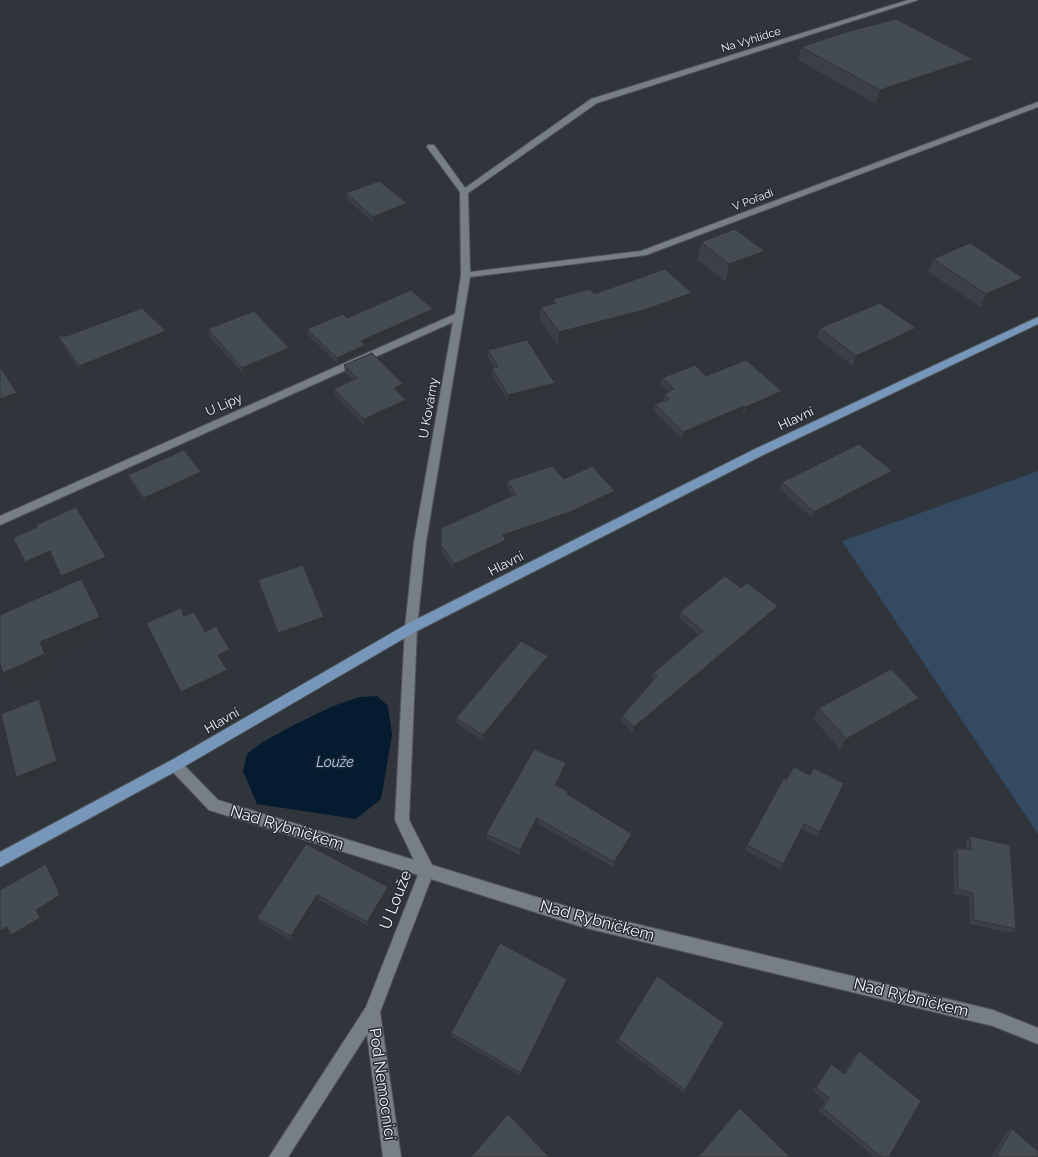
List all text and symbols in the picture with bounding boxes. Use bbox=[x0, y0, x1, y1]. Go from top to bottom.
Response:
street label: Na Vyhlídce bbox=[720, 25, 782, 55]
street label: V Pořadí bbox=[731, 186, 775, 214]
street label: U Kovárny bbox=[416, 376, 442, 440]
street label: U Lípy bbox=[203, 390, 245, 420]
street label: Hlavní bbox=[776, 404, 816, 434]
street label: Hlavní bbox=[486, 549, 526, 579]
street label: Hlavní bbox=[202, 705, 242, 737]
water label: Louže bbox=[316, 755, 354, 771]
street label: Nad Rybníčkem bbox=[228, 802, 346, 854]
street label: U Louže bbox=[376, 868, 416, 932]
street label: Nad Rybníčkem bbox=[538, 896, 656, 946]
street label: Nad Rybníčkem bbox=[852, 974, 970, 1022]
street label: Pod Nemocnicí bbox=[365, 1027, 399, 1141]

